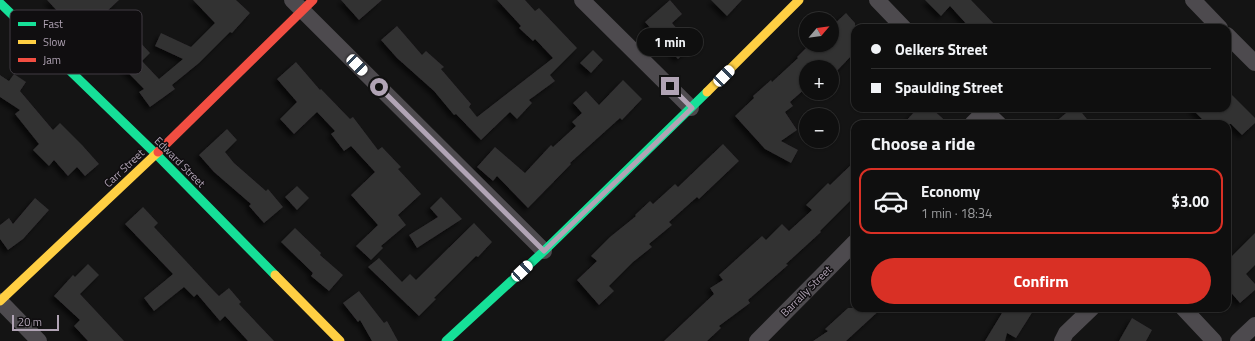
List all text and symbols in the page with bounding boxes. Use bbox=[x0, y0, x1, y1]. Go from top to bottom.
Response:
legend bbox=[10, 10, 142, 74]
north arrow bbox=[799, 12, 839, 52]
map controls bbox=[799, 12, 839, 148]
text: Fast bbox=[43, 16, 63, 32]
callout: 1 min bbox=[637, 28, 703, 56]
text: 1 min bbox=[654, 32, 686, 52]
text: Slow bbox=[43, 34, 66, 50]
text: Oelkers Street bbox=[895, 38, 988, 61]
text: Jam bbox=[43, 52, 61, 68]
car bbox=[344, 52, 370, 78]
button: + bbox=[799, 60, 839, 100]
car bbox=[711, 63, 737, 89]
text: Spaulding Street bbox=[895, 76, 1003, 99]
route end bbox=[661, 77, 679, 95]
route start bbox=[370, 78, 388, 96]
button: − bbox=[799, 108, 839, 148]
text: Choose a ride bbox=[871, 130, 975, 157]
street label: Edward Street bbox=[151, 133, 209, 191]
street label: Carr Street bbox=[100, 145, 148, 191]
text: Economy bbox=[921, 180, 980, 203]
icon: car bbox=[873, 183, 909, 219]
text: $3.00 bbox=[1172, 190, 1209, 213]
text: 1 min · 18:34 bbox=[921, 203, 992, 223]
car bbox=[509, 258, 535, 284]
button: Confirm bbox=[871, 258, 1211, 304]
street label: Barrally Street bbox=[777, 262, 835, 320]
scale bar bbox=[12, 313, 59, 332]
text: 20 m bbox=[18, 314, 42, 330]

